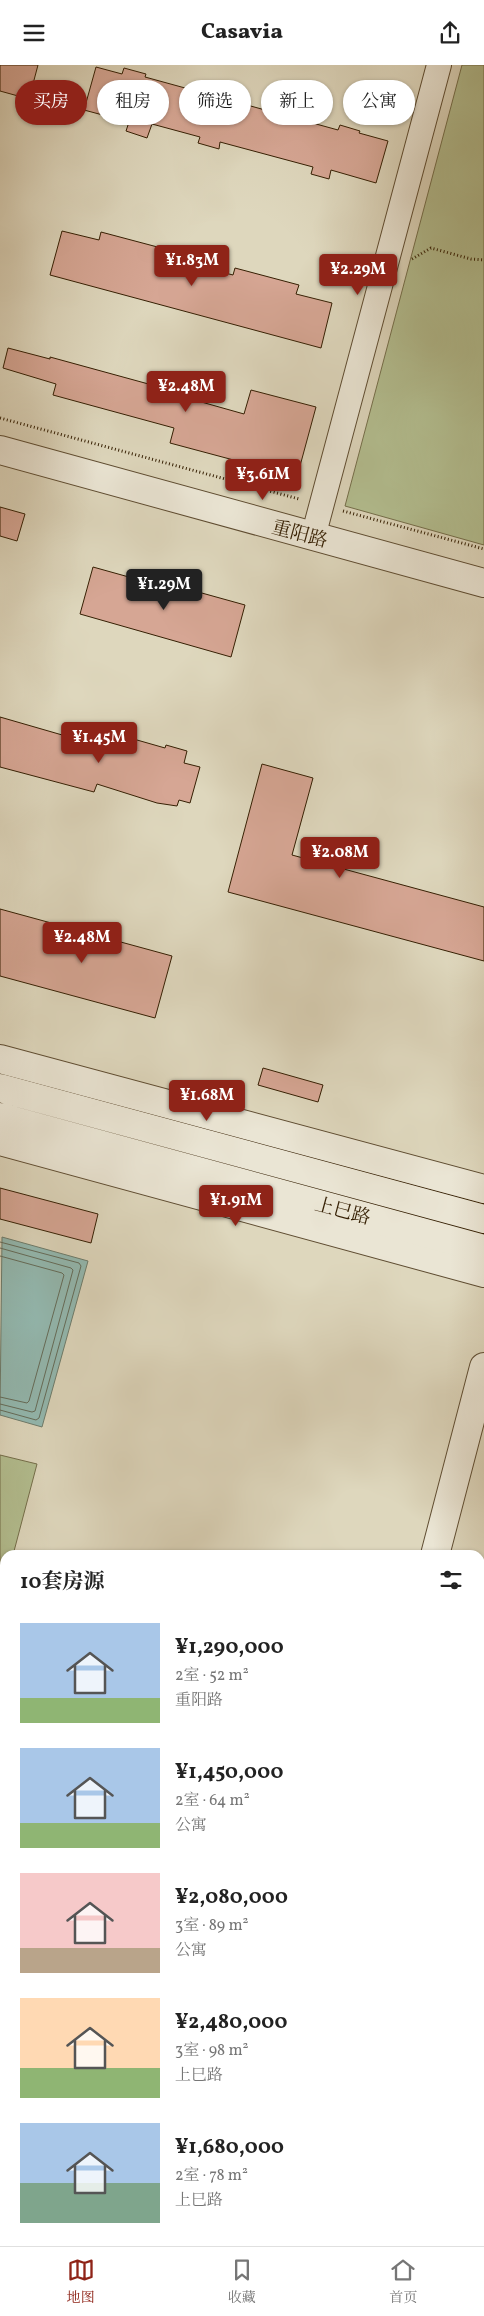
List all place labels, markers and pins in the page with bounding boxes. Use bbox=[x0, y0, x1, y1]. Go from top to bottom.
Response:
pin: ¥1.83M bbox=[151, 245, 233, 287]
pin: ¥2.29M bbox=[317, 253, 399, 296]
pin: ¥2.48M bbox=[145, 371, 227, 413]
pin: ¥3.61M bbox=[222, 459, 304, 501]
pin: ¥1.29M bbox=[123, 569, 205, 611]
pin: ¥1.45M bbox=[58, 721, 140, 764]
pin: ¥2.08M bbox=[299, 837, 381, 879]
pin: ¥2.48M bbox=[41, 921, 123, 964]
pin: ¥1.68M bbox=[166, 1079, 248, 1122]
pin: ¥1.91M bbox=[195, 1185, 277, 1227]

